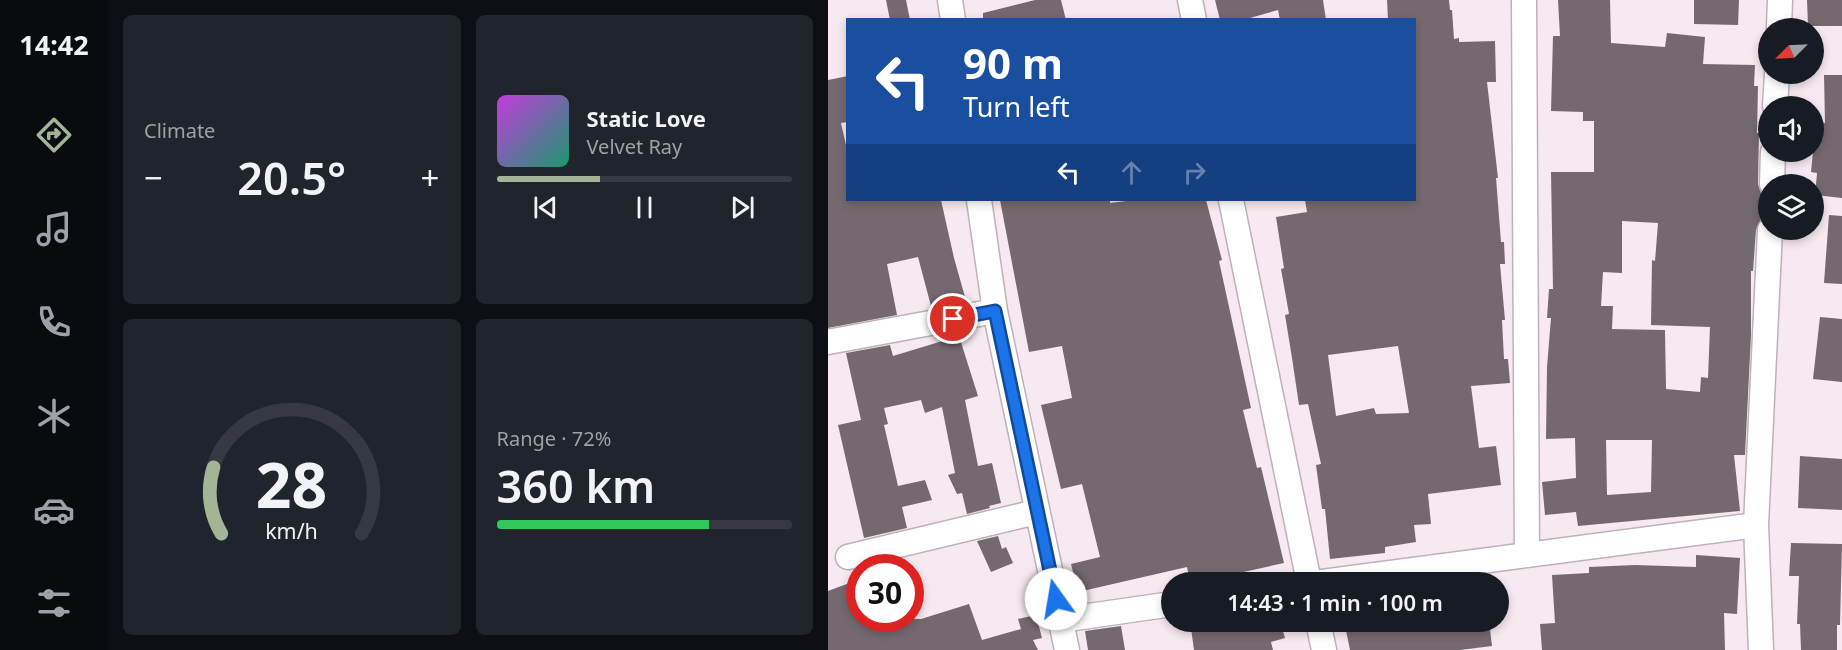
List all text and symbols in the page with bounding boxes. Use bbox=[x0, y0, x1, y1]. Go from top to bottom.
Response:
north arrow bbox=[1758, 18, 1824, 84]
map controls bbox=[1758, 18, 1824, 240]
text: 14:42 bbox=[19, 26, 89, 63]
text: 90 m bbox=[963, 34, 1063, 91]
icon: left bbox=[864, 42, 942, 120]
text: Turn left bbox=[963, 88, 1069, 125]
button: sound bbox=[1758, 96, 1824, 162]
text: Static Love bbox=[587, 103, 706, 133]
icon: directions bbox=[33, 114, 75, 156]
text: Climate bbox=[144, 117, 215, 144]
text: Velvet Ray bbox=[587, 133, 682, 160]
text: 20.5° bbox=[237, 147, 346, 208]
text: − bbox=[144, 155, 163, 200]
text: + bbox=[421, 155, 440, 200]
icon: left bbox=[1052, 156, 1085, 189]
icon: ahead bbox=[1115, 156, 1148, 189]
icon: right bbox=[1178, 156, 1211, 189]
button: layers bbox=[1758, 174, 1824, 240]
icon: previous bbox=[529, 191, 562, 224]
icon: pause bbox=[628, 191, 661, 224]
icon: next bbox=[726, 191, 759, 224]
icon: music bbox=[33, 208, 75, 250]
pin bbox=[927, 293, 978, 344]
icon: phone bbox=[33, 301, 75, 343]
icon: arrive bbox=[936, 302, 969, 335]
icon: climate bbox=[33, 395, 75, 437]
text: Range · 72% bbox=[497, 425, 611, 452]
text: 28 bbox=[256, 441, 327, 526]
text: 360 km bbox=[497, 455, 655, 516]
icon: car bbox=[33, 489, 75, 531]
text: km/h bbox=[265, 516, 318, 545]
speed limit sign: 30 bbox=[846, 554, 924, 632]
position arrow bbox=[1024, 567, 1088, 631]
icon: filters bbox=[33, 582, 75, 624]
text: 14:43 · 1 min · 100 m bbox=[1227, 587, 1443, 617]

